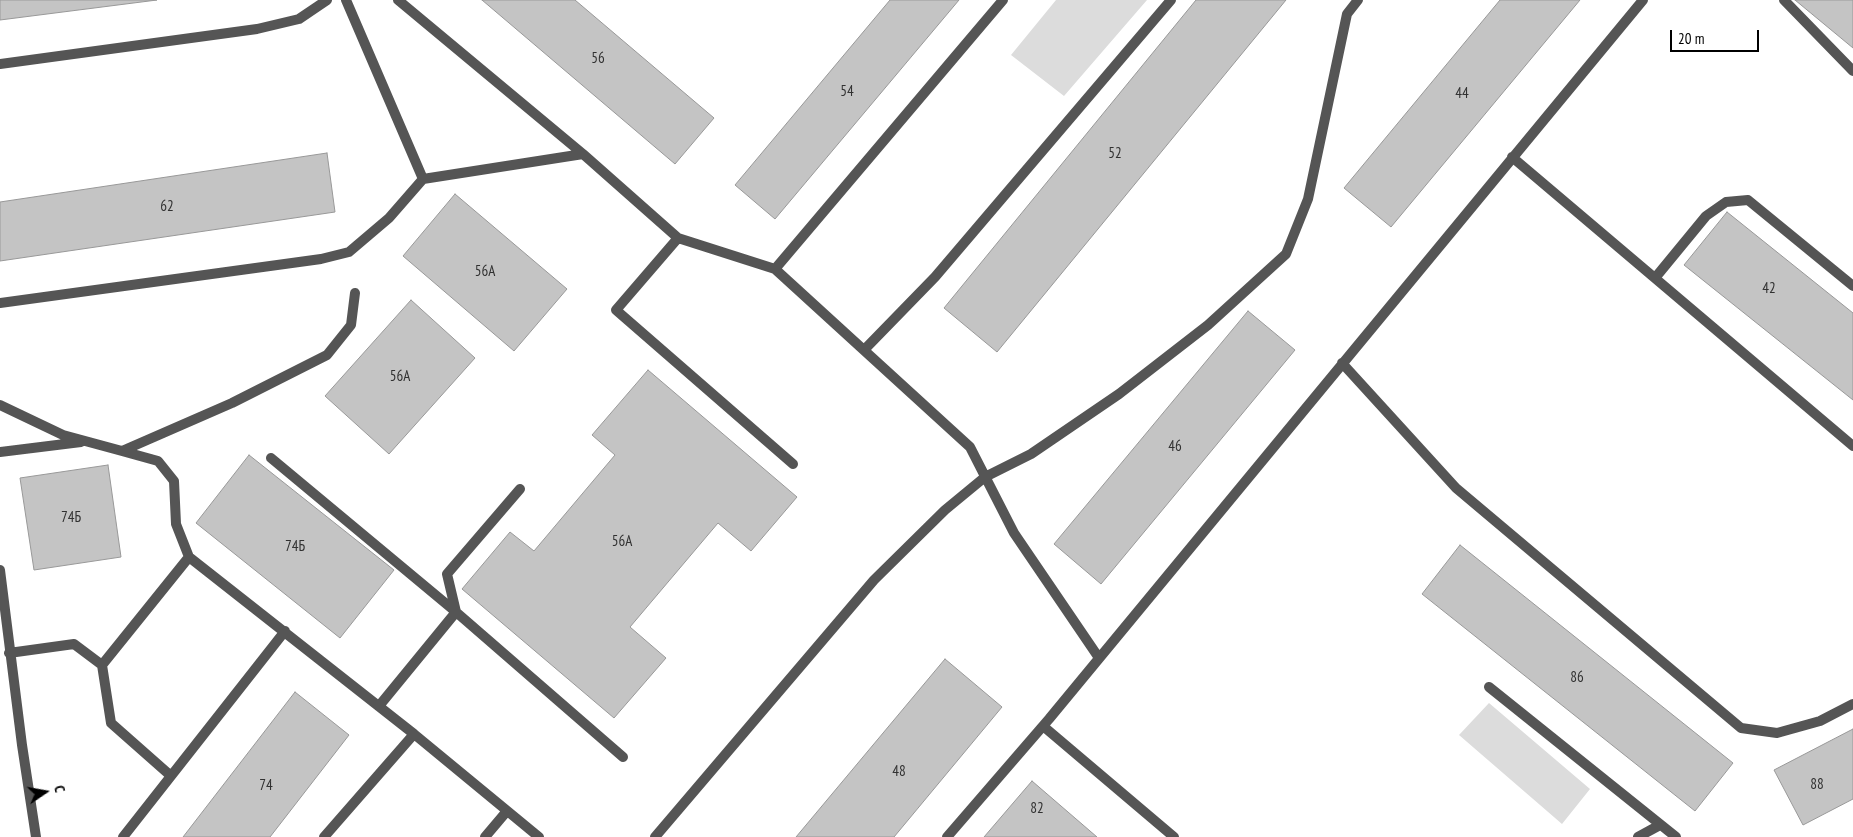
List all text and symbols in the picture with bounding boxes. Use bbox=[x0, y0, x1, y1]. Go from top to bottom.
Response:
scale bar bbox=[1673, 20, 1762, 52]
text: 20 m bbox=[1678, 29, 1704, 48]
house number: 56 bbox=[591, 50, 605, 68]
house number: 54 bbox=[840, 83, 854, 101]
house number: 44 bbox=[1455, 85, 1469, 103]
house number: 52 bbox=[1108, 145, 1122, 163]
house number: 62 bbox=[160, 198, 174, 216]
house number: 56А bbox=[475, 263, 495, 281]
house number: 42 bbox=[1762, 280, 1776, 298]
house number: 56А bbox=[390, 368, 410, 386]
house number: 46 bbox=[1168, 438, 1182, 456]
house number: 74Б bbox=[61, 509, 81, 527]
house number: 56А bbox=[612, 533, 632, 551]
house number: 74Б bbox=[285, 538, 305, 556]
house number: 86 bbox=[1570, 669, 1584, 687]
house number: 48 bbox=[892, 763, 906, 781]
north arrow bbox=[20, 767, 70, 817]
house number: 88 bbox=[1810, 776, 1824, 794]
house number: 74 bbox=[259, 777, 273, 795]
text: С bbox=[50, 784, 69, 794]
house number: 82 bbox=[1030, 800, 1044, 818]

